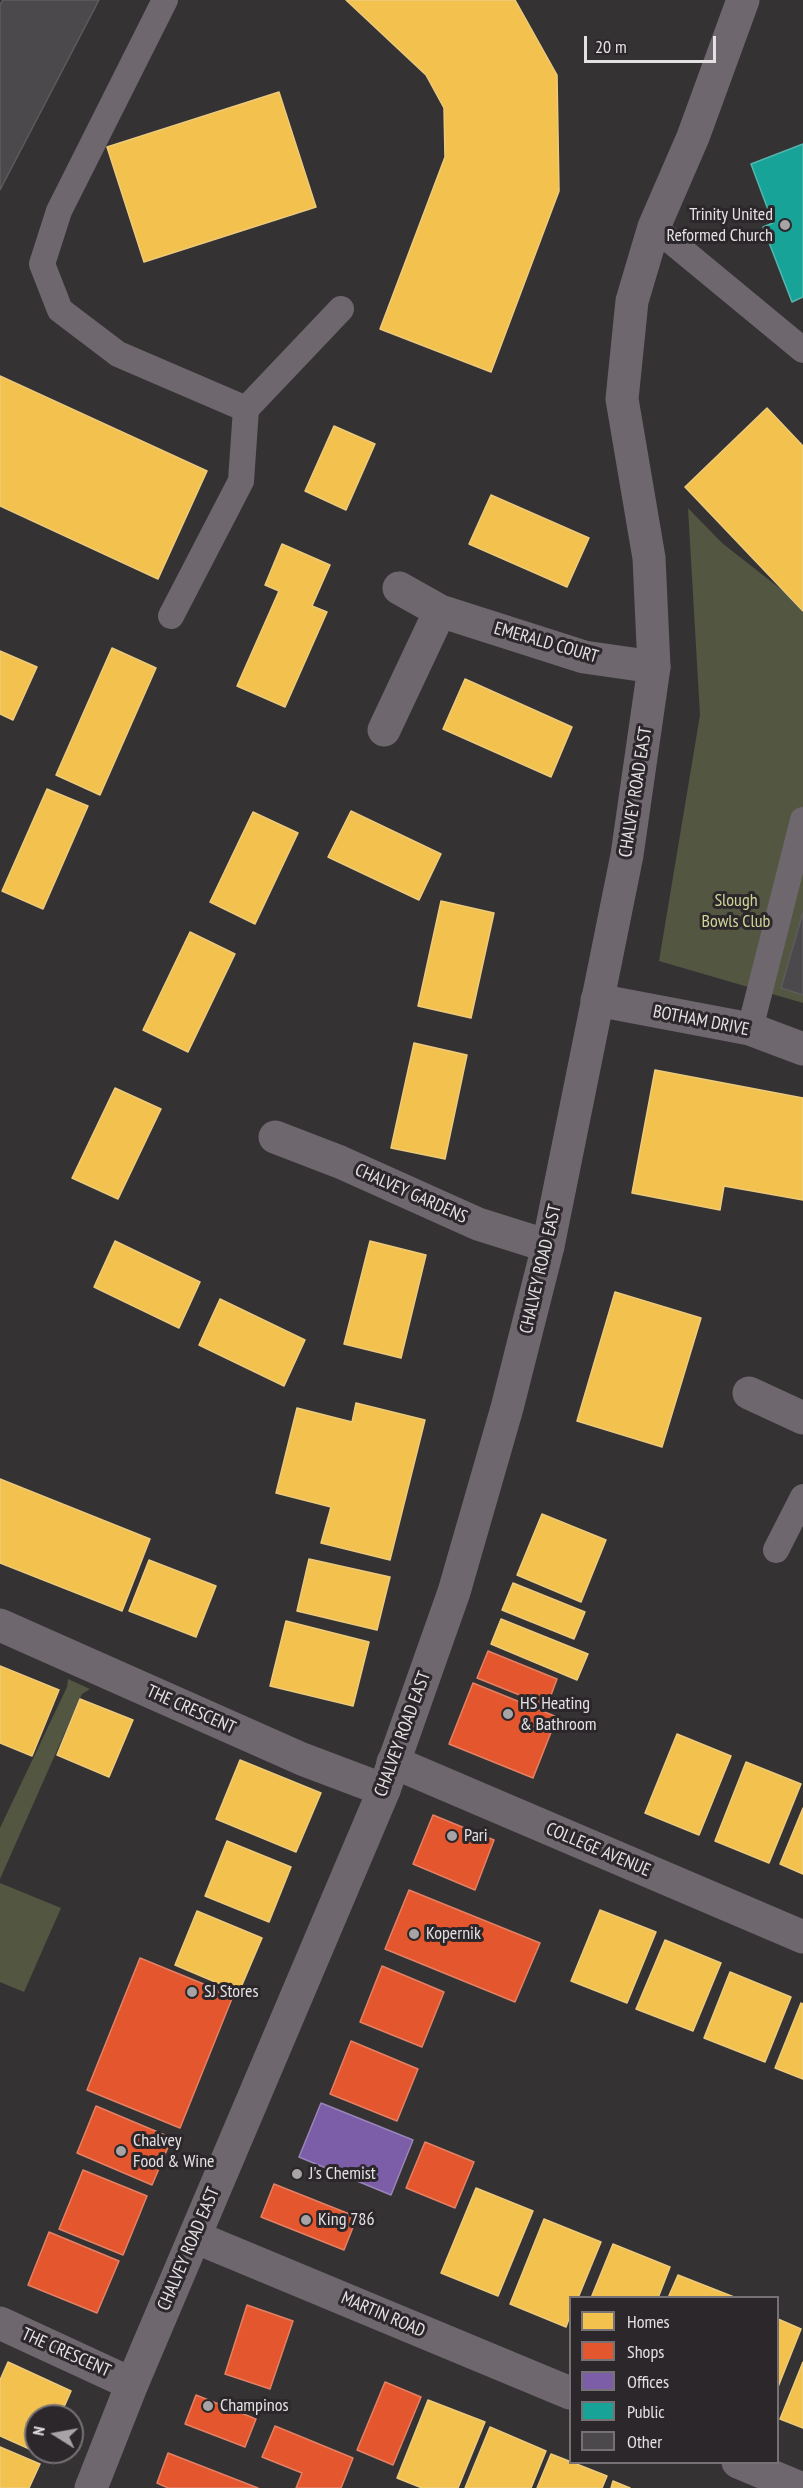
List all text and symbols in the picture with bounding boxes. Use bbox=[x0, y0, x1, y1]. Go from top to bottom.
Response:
scale bar bbox=[587, 24, 719, 62]
text: 20 m bbox=[595, 35, 627, 58]
place label: Trinity United Reformed Church bbox=[666, 204, 773, 246]
marker: Trinity United Reformed Church bbox=[778, 218, 792, 232]
street label: EMERALD COURT bbox=[491, 618, 601, 668]
street label: CHALVEY ROAD EAST bbox=[615, 725, 657, 859]
park label: Slough Bowls Club bbox=[702, 890, 770, 932]
street label: BOTHAM DRIVE bbox=[651, 1001, 751, 1041]
street label: CHALVEY GARDENS bbox=[351, 1160, 471, 1228]
street label: CHALVEY ROAD EAST bbox=[516, 1202, 566, 1336]
street label: CHALVEY ROAD EAST bbox=[370, 1668, 436, 1800]
street label: THE CRESCENT bbox=[143, 1681, 239, 1739]
place label: HS Heating & Bathroom bbox=[520, 1693, 596, 1736]
marker: HS Heating & Bathroom bbox=[501, 1707, 515, 1721]
street label: COLLEGE AVENUE bbox=[542, 1818, 654, 1882]
place label: Pari bbox=[464, 1825, 488, 1847]
marker: Pari bbox=[445, 1829, 459, 1843]
place label: Kopernik bbox=[426, 1923, 481, 1945]
marker: Kopernik bbox=[407, 1927, 421, 1941]
place label: SJ Stores bbox=[204, 1981, 259, 2003]
marker: SJ Stores bbox=[185, 1985, 199, 1999]
place label: Chalvey Food & Wine bbox=[133, 2130, 215, 2172]
marker: Chalvey Food & Wine bbox=[114, 2144, 128, 2158]
place label: J's Chemist bbox=[309, 2163, 376, 2185]
marker: J's Chemist bbox=[290, 2167, 304, 2181]
street label: CHALVEY ROAD EAST bbox=[153, 2184, 225, 2314]
place label: King 786 bbox=[318, 2209, 375, 2231]
marker: King 786 bbox=[299, 2213, 313, 2227]
street label: MARTIN ROAD bbox=[338, 2288, 428, 2342]
legend bbox=[569, 2296, 779, 2464]
text: Homes bbox=[627, 2310, 670, 2333]
street label: THE CRESCENT bbox=[18, 2324, 114, 2382]
text: Shops bbox=[627, 2340, 664, 2363]
text: Offices bbox=[627, 2370, 669, 2393]
place label: Champinos bbox=[220, 2395, 289, 2417]
marker: Champinos bbox=[201, 2399, 215, 2413]
text: Public bbox=[627, 2400, 665, 2423]
north arrow bbox=[24, 2404, 84, 2464]
text: N bbox=[28, 2425, 49, 2437]
text: Other bbox=[627, 2430, 662, 2453]

